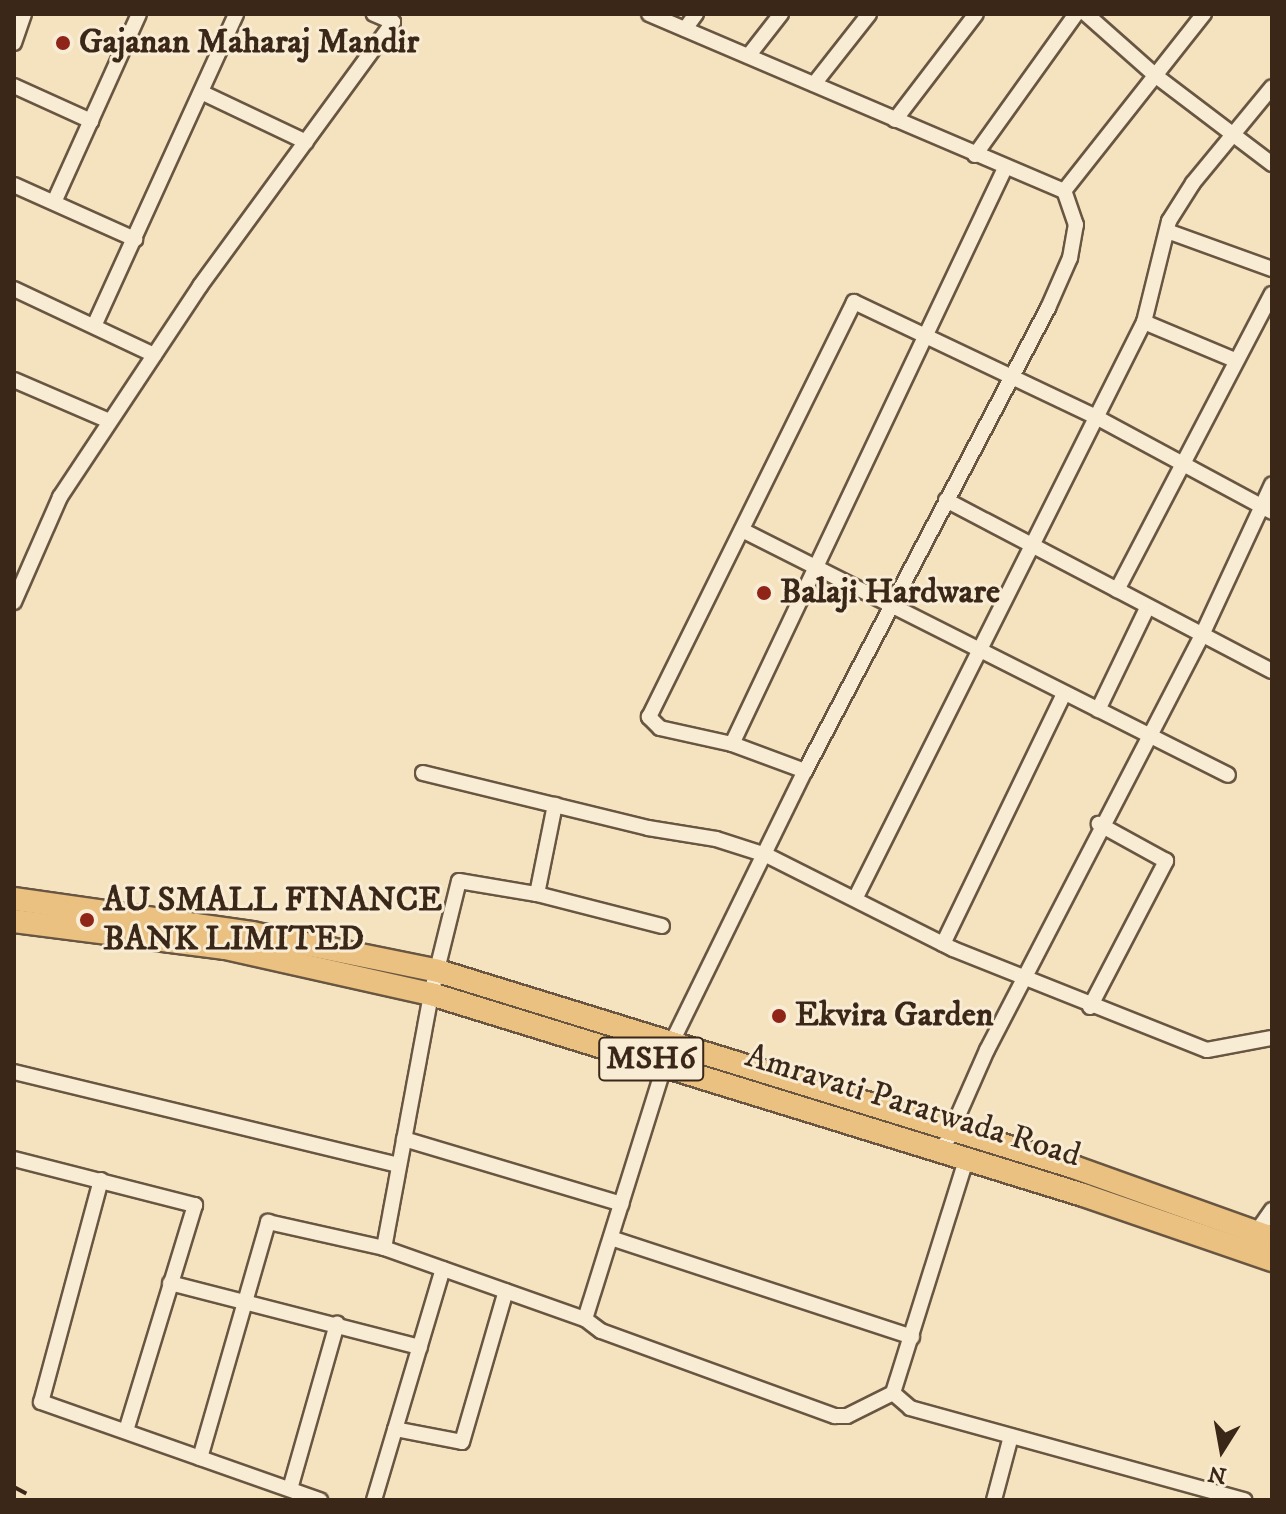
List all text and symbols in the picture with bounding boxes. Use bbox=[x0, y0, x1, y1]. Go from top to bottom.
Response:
place label: Gajanan Maharaj Mandir bbox=[79, 23, 419, 63]
marker: Gajanan Maharaj Mandir bbox=[54, 34, 72, 52]
place label: Balaji Hardware bbox=[780, 573, 1000, 613]
marker: Balaji Hardware bbox=[755, 584, 773, 602]
place label: AU SMALL FINANCE BANK LIMITED bbox=[103, 880, 442, 960]
marker: AU SMALL FINANCE BANK LIMITED bbox=[78, 911, 96, 929]
place label: Ekvira Garden bbox=[795, 996, 994, 1036]
marker: Ekvira Garden bbox=[770, 1007, 788, 1025]
road number: MSH6 bbox=[597, 1031, 705, 1087]
street label: Amravati Paratwada Road bbox=[741, 1036, 1085, 1176]
north arrow bbox=[1182, 1410, 1262, 1490]
text: N bbox=[1206, 1459, 1229, 1489]

